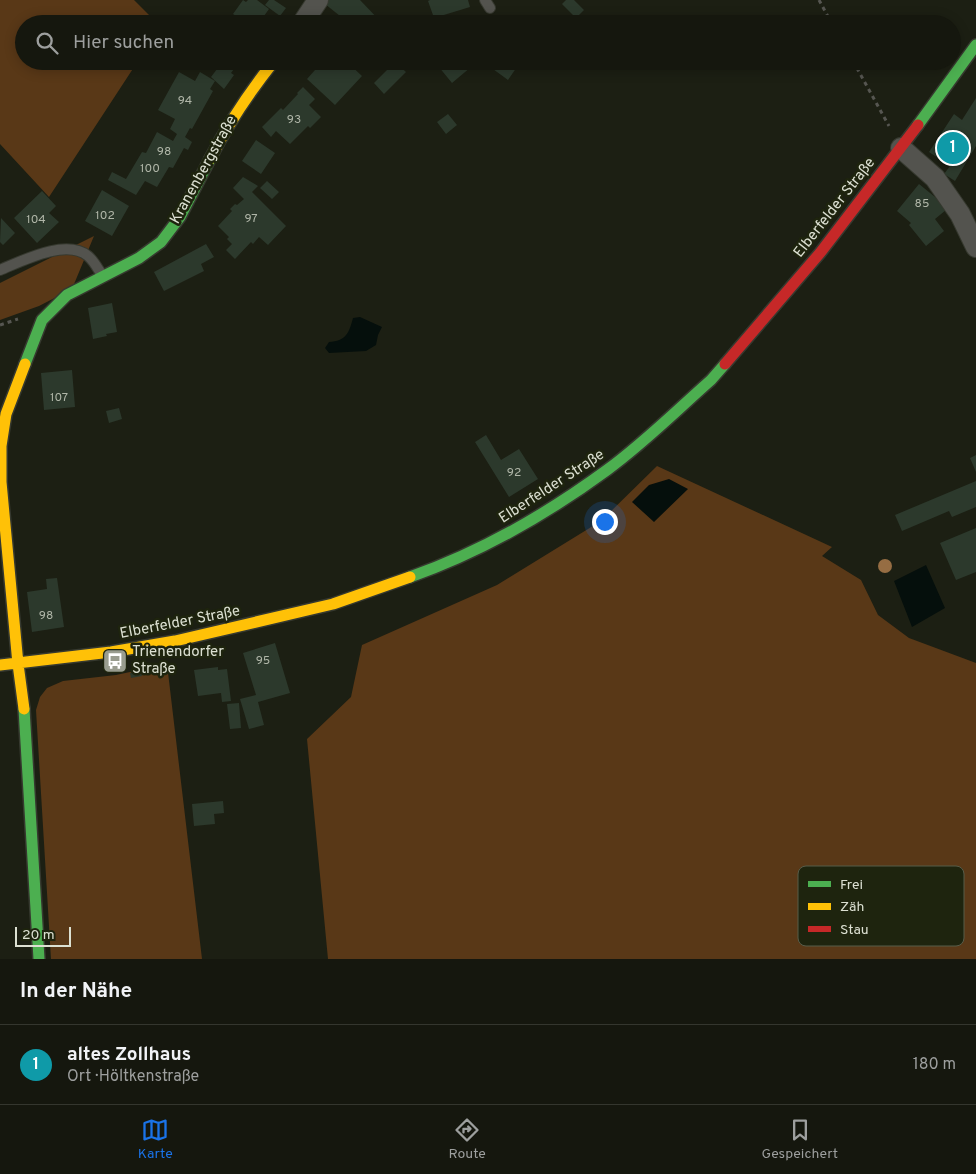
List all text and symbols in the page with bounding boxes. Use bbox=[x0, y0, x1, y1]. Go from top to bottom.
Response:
search box bbox=[15, 15, 961, 70]
icon: search bbox=[33, 29, 61, 57]
text: Hier suchen bbox=[73, 31, 174, 55]
house number: 94 bbox=[178, 93, 192, 109]
street label: Kranenbergstraße bbox=[166, 112, 242, 228]
house number: 93 bbox=[287, 112, 301, 128]
pin: 1 bbox=[937, 129, 969, 167]
house number: 98 bbox=[157, 144, 171, 160]
street label: Elberfelder Straße bbox=[790, 154, 880, 262]
house number: 100 bbox=[140, 161, 160, 177]
house number: 85 bbox=[915, 196, 929, 212]
house number: 102 bbox=[95, 208, 115, 224]
house number: 97 bbox=[244, 211, 258, 227]
house number: 104 bbox=[26, 212, 46, 228]
house number: 107 bbox=[50, 390, 68, 406]
street label: Elberfelder Straße bbox=[496, 446, 608, 528]
house number: 92 bbox=[507, 465, 521, 481]
your location bbox=[592, 509, 618, 535]
street label: Elberfelder Straße bbox=[118, 602, 242, 644]
house number: 98 bbox=[39, 608, 53, 624]
place label: Trienendorfer Straße bbox=[132, 643, 224, 679]
bus stop icon: Trienendorfer Straße bbox=[102, 648, 128, 674]
house number: 95 bbox=[256, 653, 270, 669]
legend bbox=[798, 866, 964, 946]
text: Frei bbox=[840, 877, 863, 894]
text: Zäh bbox=[840, 899, 864, 916]
text: Stau bbox=[840, 922, 869, 939]
scale bar bbox=[15, 924, 71, 947]
text: 20 m bbox=[22, 927, 55, 944]
text: In der Nähe bbox=[20, 978, 132, 1005]
text: altes Zollhaus bbox=[67, 1043, 191, 1067]
text: 1 bbox=[33, 1055, 39, 1075]
text: 180 m bbox=[913, 1055, 956, 1075]
text: Ort · Höltkenstraße bbox=[67, 1067, 199, 1087]
tab: Karte bbox=[138, 1116, 173, 1163]
tab: Route bbox=[449, 1116, 486, 1163]
tab: Gespeichert bbox=[762, 1116, 838, 1163]

